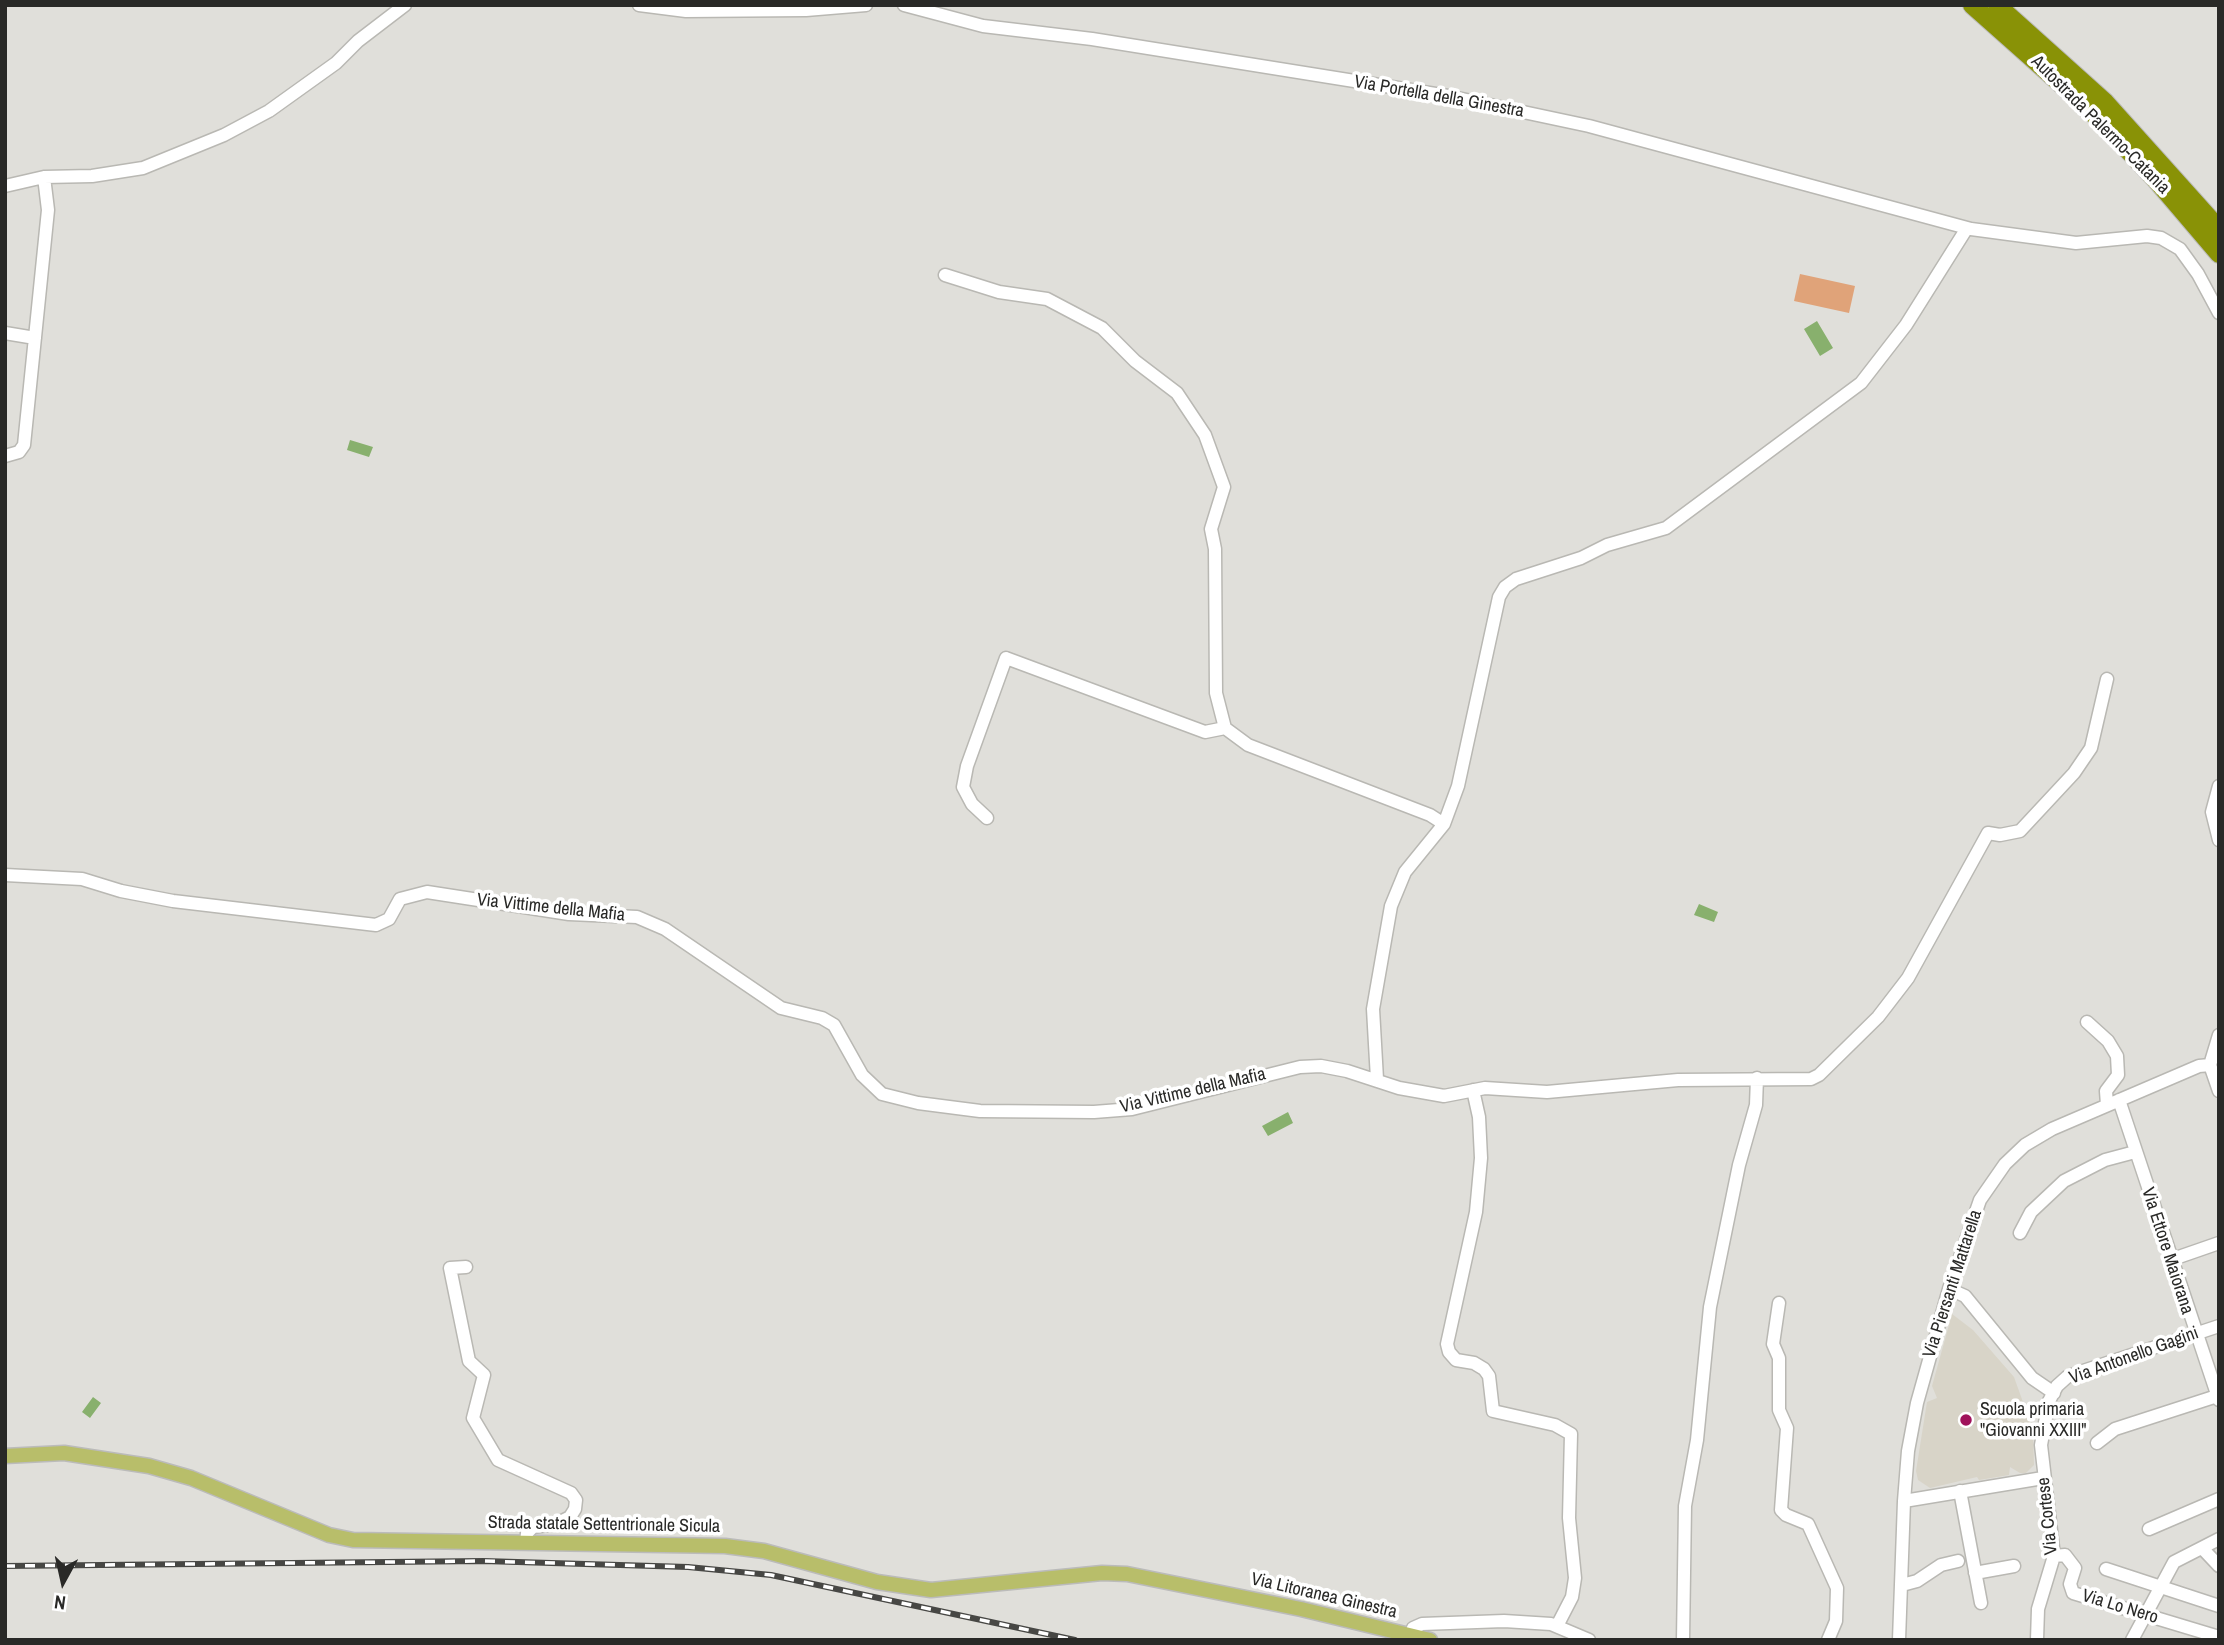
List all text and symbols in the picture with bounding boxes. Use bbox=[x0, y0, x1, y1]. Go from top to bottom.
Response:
street label: Autostrada Palermo-Catania bbox=[2026, 51, 2174, 199]
street label: Via Portella della Ginestra bbox=[1352, 71, 1526, 123]
street label: Via Vittime della Mafia bbox=[476, 889, 626, 927]
street label: Via Vittime della Mafia bbox=[1118, 1064, 1268, 1118]
street label: Via Ettore Maiorana bbox=[2136, 1185, 2198, 1317]
street label: Via Piersanti Mattarella bbox=[1919, 1207, 1987, 1361]
street label: Via Antonello Gagini bbox=[2066, 1323, 2202, 1389]
place label: Scuola primaria "Giovanni XXIII" bbox=[1980, 1399, 2086, 1442]
marker: Scuola primaria "Giovanni XXIII" bbox=[1958, 1412, 1974, 1428]
street label: Via Cortese bbox=[2033, 1476, 2063, 1556]
street label: Strada statale Settentrionale Sicula bbox=[488, 1512, 720, 1538]
north arrow bbox=[28, 1547, 98, 1617]
street label: Via Litoranea Ginestra bbox=[1249, 1569, 1399, 1623]
street label: Via Lo Nero bbox=[2079, 1585, 2161, 1629]
text: N bbox=[53, 1589, 67, 1616]

